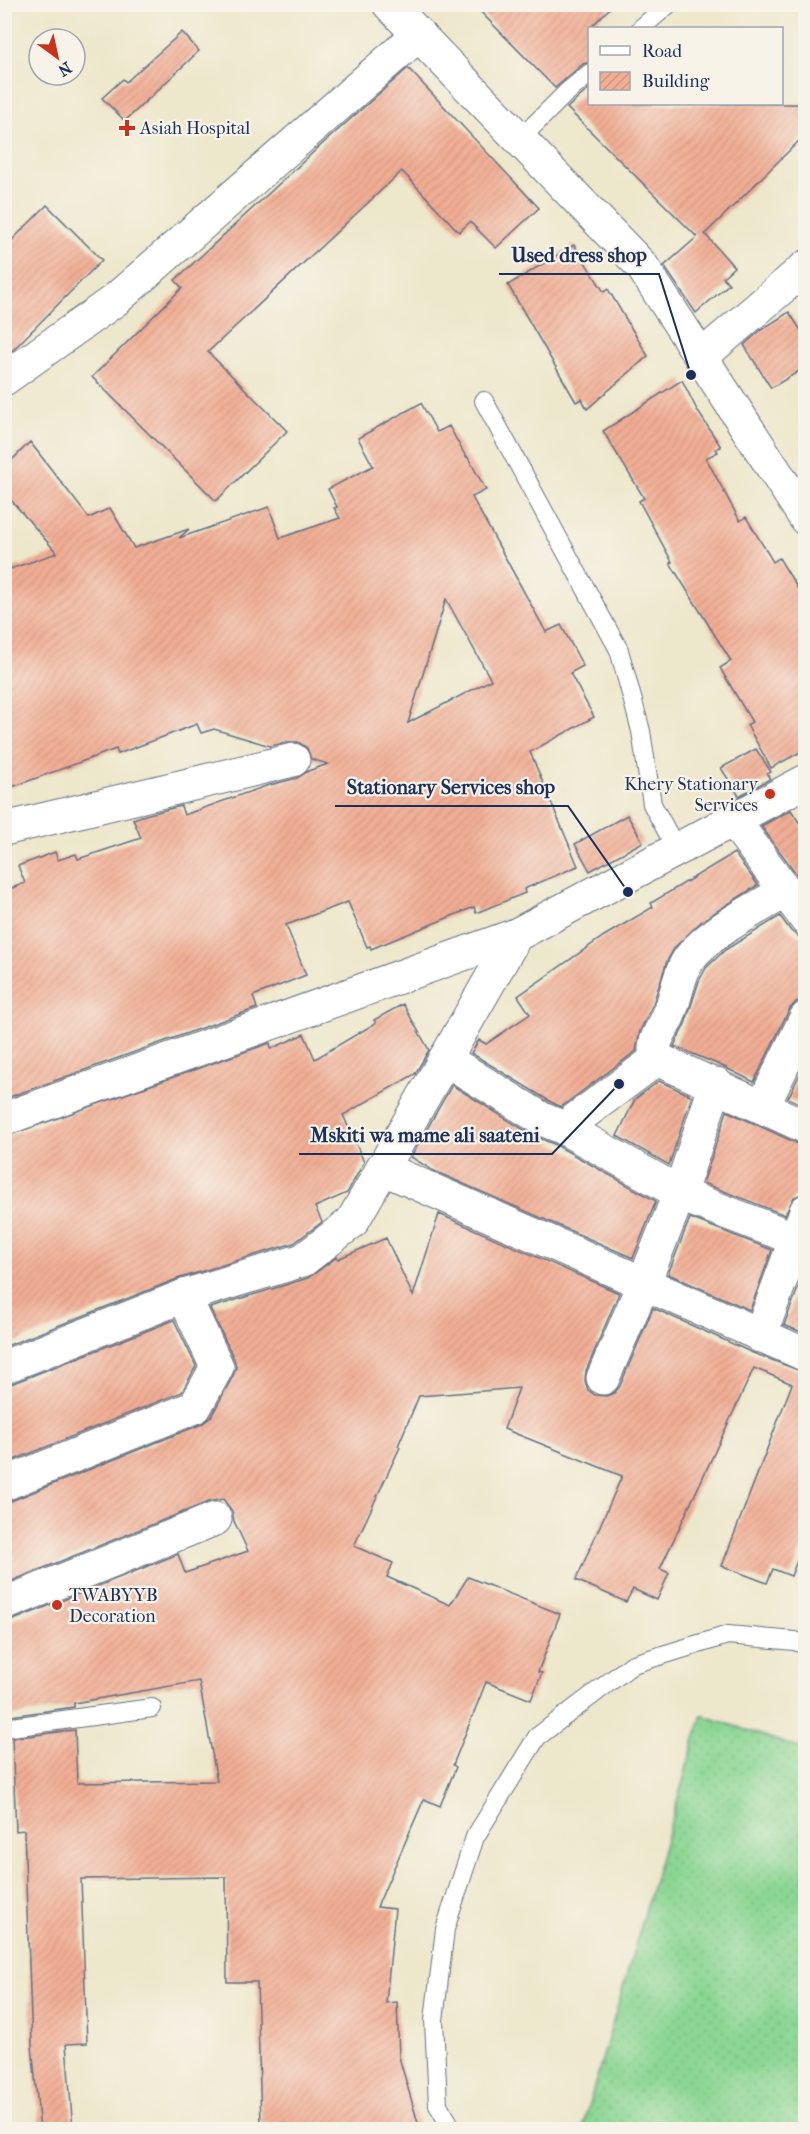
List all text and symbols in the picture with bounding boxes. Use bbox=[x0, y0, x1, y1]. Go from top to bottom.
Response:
north arrow bbox=[27, 27, 87, 87]
legend bbox=[588, 27, 783, 105]
text: Road bbox=[642, 41, 682, 62]
text: N bbox=[54, 58, 75, 81]
text: Building bbox=[642, 71, 710, 92]
place label: Asiah Hospital bbox=[139, 118, 250, 139]
marker: Asiah Hospital bbox=[118, 119, 136, 137]
callout: Used dress shop bbox=[499, 236, 659, 274]
text: Used dress shop bbox=[510, 244, 647, 267]
callout: Stationary Services shop bbox=[335, 768, 568, 806]
place label: Khery Stationary Services bbox=[624, 774, 759, 816]
text: Stationary Services shop bbox=[347, 776, 555, 799]
marker: Khery Stationary Services bbox=[763, 787, 777, 801]
callout: Mskiti wa mame ali saateni bbox=[299, 1116, 552, 1154]
text: Mskiti wa mame ali saateni bbox=[309, 1124, 541, 1147]
place label: TWABYYB Decoration bbox=[69, 1585, 158, 1627]
marker: TWABYYB Decoration bbox=[50, 1598, 64, 1612]

